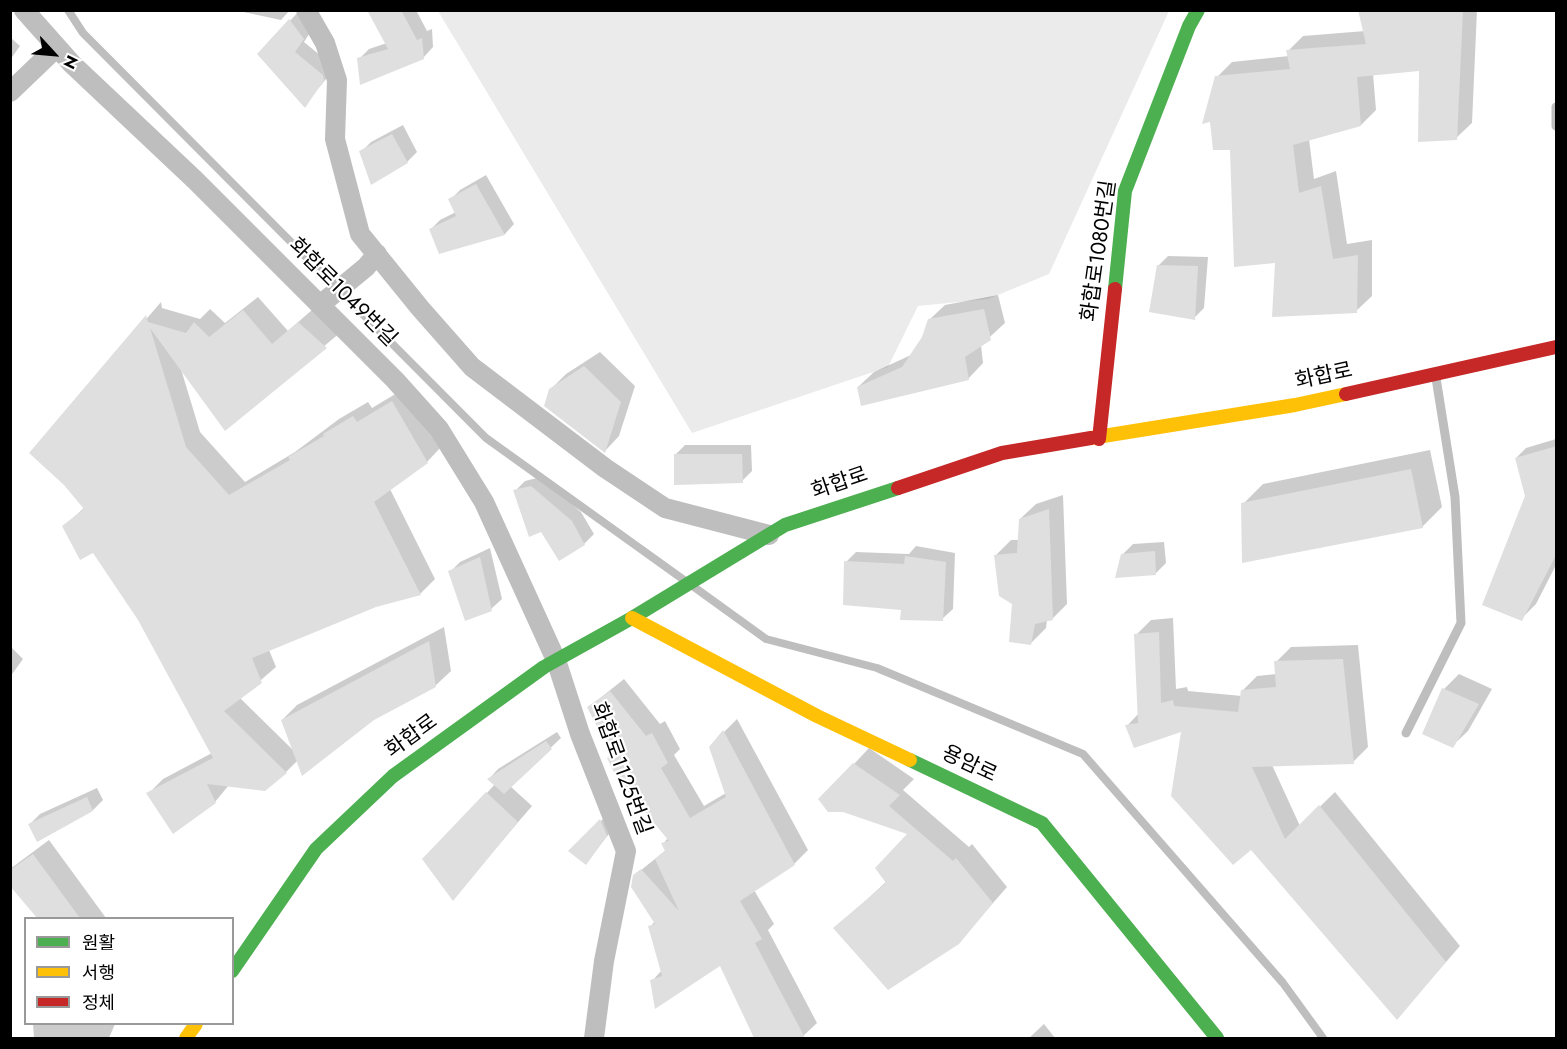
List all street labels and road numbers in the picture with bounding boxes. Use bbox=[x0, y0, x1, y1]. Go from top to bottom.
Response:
street label: 화합로1080번길 bbox=[1078, 179, 1122, 323]
street label: 화합로1049번길 bbox=[283, 234, 401, 352]
street label: 화합로 bbox=[1293, 359, 1355, 395]
street label: 화합로 bbox=[808, 463, 872, 505]
street label: 화합로1125번길 bbox=[584, 699, 656, 839]
street label: 화합로 bbox=[381, 710, 443, 764]
street label: 용암로 bbox=[937, 741, 1001, 789]

